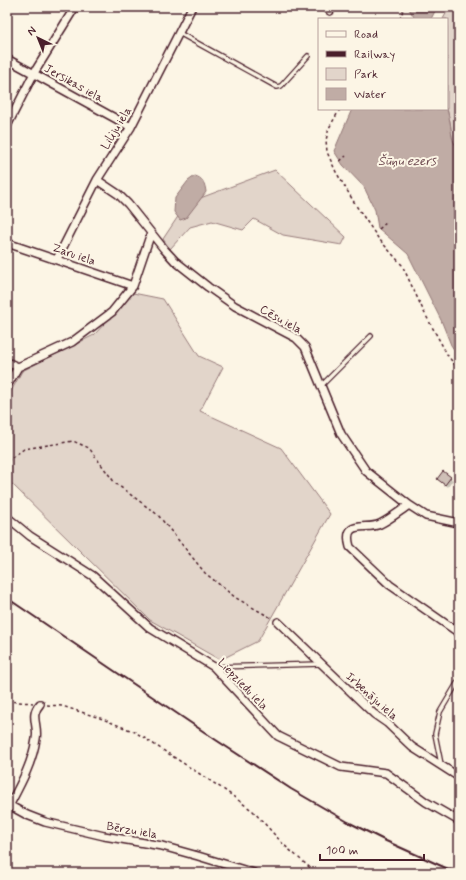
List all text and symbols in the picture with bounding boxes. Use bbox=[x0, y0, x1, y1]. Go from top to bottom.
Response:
north arrow bbox=[18, 18, 58, 58]
legend bbox=[318, 18, 448, 110]
text: N bbox=[24, 24, 39, 39]
text: Road bbox=[354, 27, 378, 43]
text: Railway bbox=[354, 47, 396, 63]
street label: Jersikas iela bbox=[41, 61, 107, 107]
text: Park bbox=[354, 67, 378, 83]
text: Water bbox=[354, 87, 386, 103]
street label: Liliju iela bbox=[98, 104, 136, 153]
water label: Šūņu ezers bbox=[378, 153, 438, 170]
street label: Zaru iela bbox=[50, 240, 98, 270]
street label: Cēsu iela bbox=[257, 302, 304, 338]
street label: Liepziedu iela bbox=[214, 655, 271, 714]
street label: Irbenāju iela bbox=[342, 669, 401, 724]
street label: Bērzu iela bbox=[105, 819, 158, 843]
scale bar bbox=[320, 836, 424, 862]
text: 100 m bbox=[326, 843, 358, 859]

